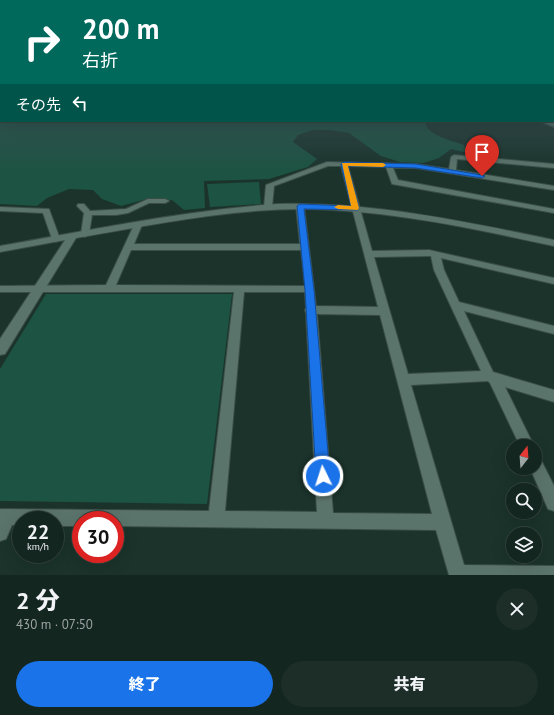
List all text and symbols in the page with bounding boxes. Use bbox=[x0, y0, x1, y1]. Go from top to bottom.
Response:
text: 200 m bbox=[82, 10, 159, 47]
icon: right bbox=[16, 16, 68, 68]
text: 右折 bbox=[82, 49, 118, 72]
icon: left bbox=[69, 92, 91, 114]
text: その先 bbox=[16, 95, 61, 114]
pin bbox=[465, 135, 499, 176]
icon: arrive bbox=[471, 141, 493, 163]
north arrow bbox=[506, 439, 542, 475]
map controls bbox=[506, 439, 542, 563]
position arrow bbox=[302, 455, 344, 497]
button: search bbox=[506, 483, 542, 519]
speed limit sign: 30 bbox=[72, 511, 124, 563]
text: 22 bbox=[27, 519, 49, 545]
button: layers bbox=[506, 527, 542, 563]
text: km/h bbox=[27, 540, 49, 553]
text: 2 分 bbox=[16, 585, 60, 616]
button: close bbox=[496, 588, 538, 630]
text: 430 m · 07:50 bbox=[16, 616, 93, 633]
button: 終了 bbox=[16, 661, 273, 707]
button: 共有 bbox=[281, 661, 538, 707]

